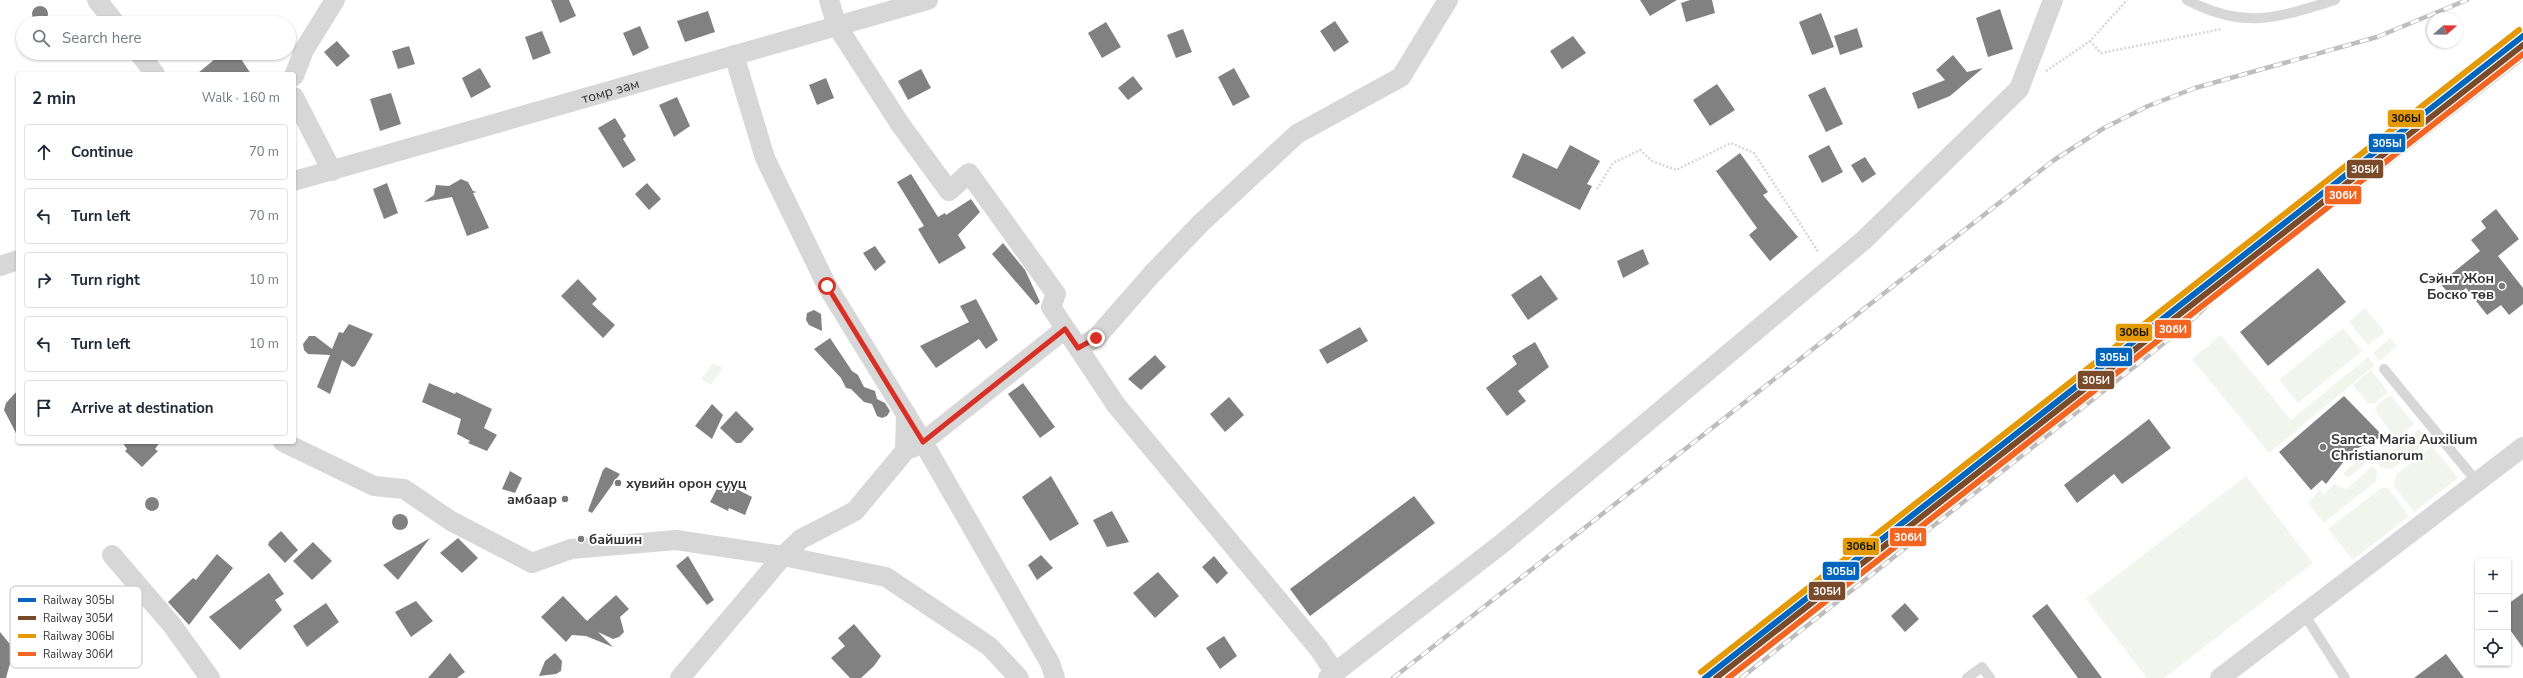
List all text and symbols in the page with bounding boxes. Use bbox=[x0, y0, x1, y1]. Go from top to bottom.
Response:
north arrow bbox=[2427, 12, 2463, 48]
search box bbox=[16, 16, 296, 60]
icon: search bbox=[30, 27, 52, 49]
text: Search here bbox=[62, 28, 142, 48]
street label: томр зам bbox=[580, 74, 641, 108]
text: 2 min bbox=[32, 87, 76, 110]
text: Walk · 160 m bbox=[202, 89, 280, 107]
line badge: 306Ы bbox=[2387, 109, 2425, 128]
text: 306Ы bbox=[2391, 111, 2421, 126]
line badge: 305Ы bbox=[2368, 133, 2406, 153]
text: 305Ы bbox=[2372, 136, 2402, 151]
icon: ahead bbox=[33, 141, 55, 163]
text: Continue bbox=[71, 142, 133, 162]
text: 70 m bbox=[249, 143, 279, 161]
line badge: 305И bbox=[2346, 159, 2384, 179]
text: 305И bbox=[2351, 162, 2379, 177]
line badge: 306И bbox=[2324, 185, 2362, 205]
text: 306И bbox=[2329, 188, 2357, 203]
icon: left bbox=[33, 205, 55, 227]
text: Turn left bbox=[71, 206, 130, 226]
text: 70 m bbox=[249, 207, 279, 225]
icon: right bbox=[33, 269, 55, 291]
place label: Сэйнт Жон Боско төв bbox=[2419, 269, 2494, 304]
text: Turn right bbox=[71, 270, 140, 290]
text: 10 m bbox=[249, 271, 279, 289]
route start bbox=[818, 277, 836, 295]
marker: Сэйнт Жон Боско төв bbox=[2497, 281, 2507, 291]
line badge: 306И bbox=[2154, 319, 2192, 339]
text: 306И bbox=[2159, 322, 2187, 337]
line badge: 306Ы bbox=[2115, 323, 2153, 342]
text: 306Ы bbox=[2119, 325, 2149, 340]
route end bbox=[1087, 329, 1105, 347]
icon: left bbox=[33, 333, 55, 355]
text: Turn left bbox=[71, 334, 130, 354]
text: 10 m bbox=[249, 335, 279, 353]
line badge: 305Ы bbox=[2095, 347, 2133, 367]
text: 305Ы bbox=[2099, 350, 2129, 365]
line badge: 305И bbox=[2077, 370, 2115, 390]
text: 305И bbox=[2082, 373, 2110, 388]
icon: arrive bbox=[33, 397, 55, 419]
text: Arrive at destination bbox=[71, 398, 214, 418]
place label: Sancta Maria Auxilium Christianorum bbox=[2331, 430, 2478, 465]
marker: Sancta Maria Auxilium Christianorum bbox=[2318, 442, 2328, 452]
place label: хувийн орон сууц bbox=[626, 474, 747, 493]
marker: хувийн орон сууц bbox=[613, 478, 623, 488]
place label: амбаар bbox=[507, 490, 557, 509]
marker: амбаар bbox=[560, 494, 570, 504]
line badge: 306И bbox=[1889, 527, 1927, 547]
place label: байшин bbox=[589, 530, 642, 549]
text: 306И bbox=[1894, 530, 1922, 545]
marker: байшин bbox=[576, 534, 586, 544]
line badge: 306Ы bbox=[1842, 537, 1880, 556]
text: 306Ы bbox=[1846, 539, 1876, 554]
map controls bbox=[2475, 558, 2511, 666]
button: + bbox=[2475, 558, 2511, 594]
line badge: 305Ы bbox=[1822, 561, 1860, 581]
text: 305Ы bbox=[1826, 564, 1856, 579]
line badge: 305И bbox=[1808, 581, 1846, 601]
text: 305И bbox=[1813, 584, 1841, 599]
legend bbox=[10, 586, 142, 668]
text: Railway 305Ы bbox=[43, 593, 114, 608]
button: − bbox=[2475, 594, 2511, 630]
text: Railway 305И bbox=[43, 611, 113, 626]
text: Railway 306Ы bbox=[43, 629, 114, 644]
button: locate bbox=[2475, 630, 2511, 666]
text: Railway 306И bbox=[43, 647, 113, 662]

